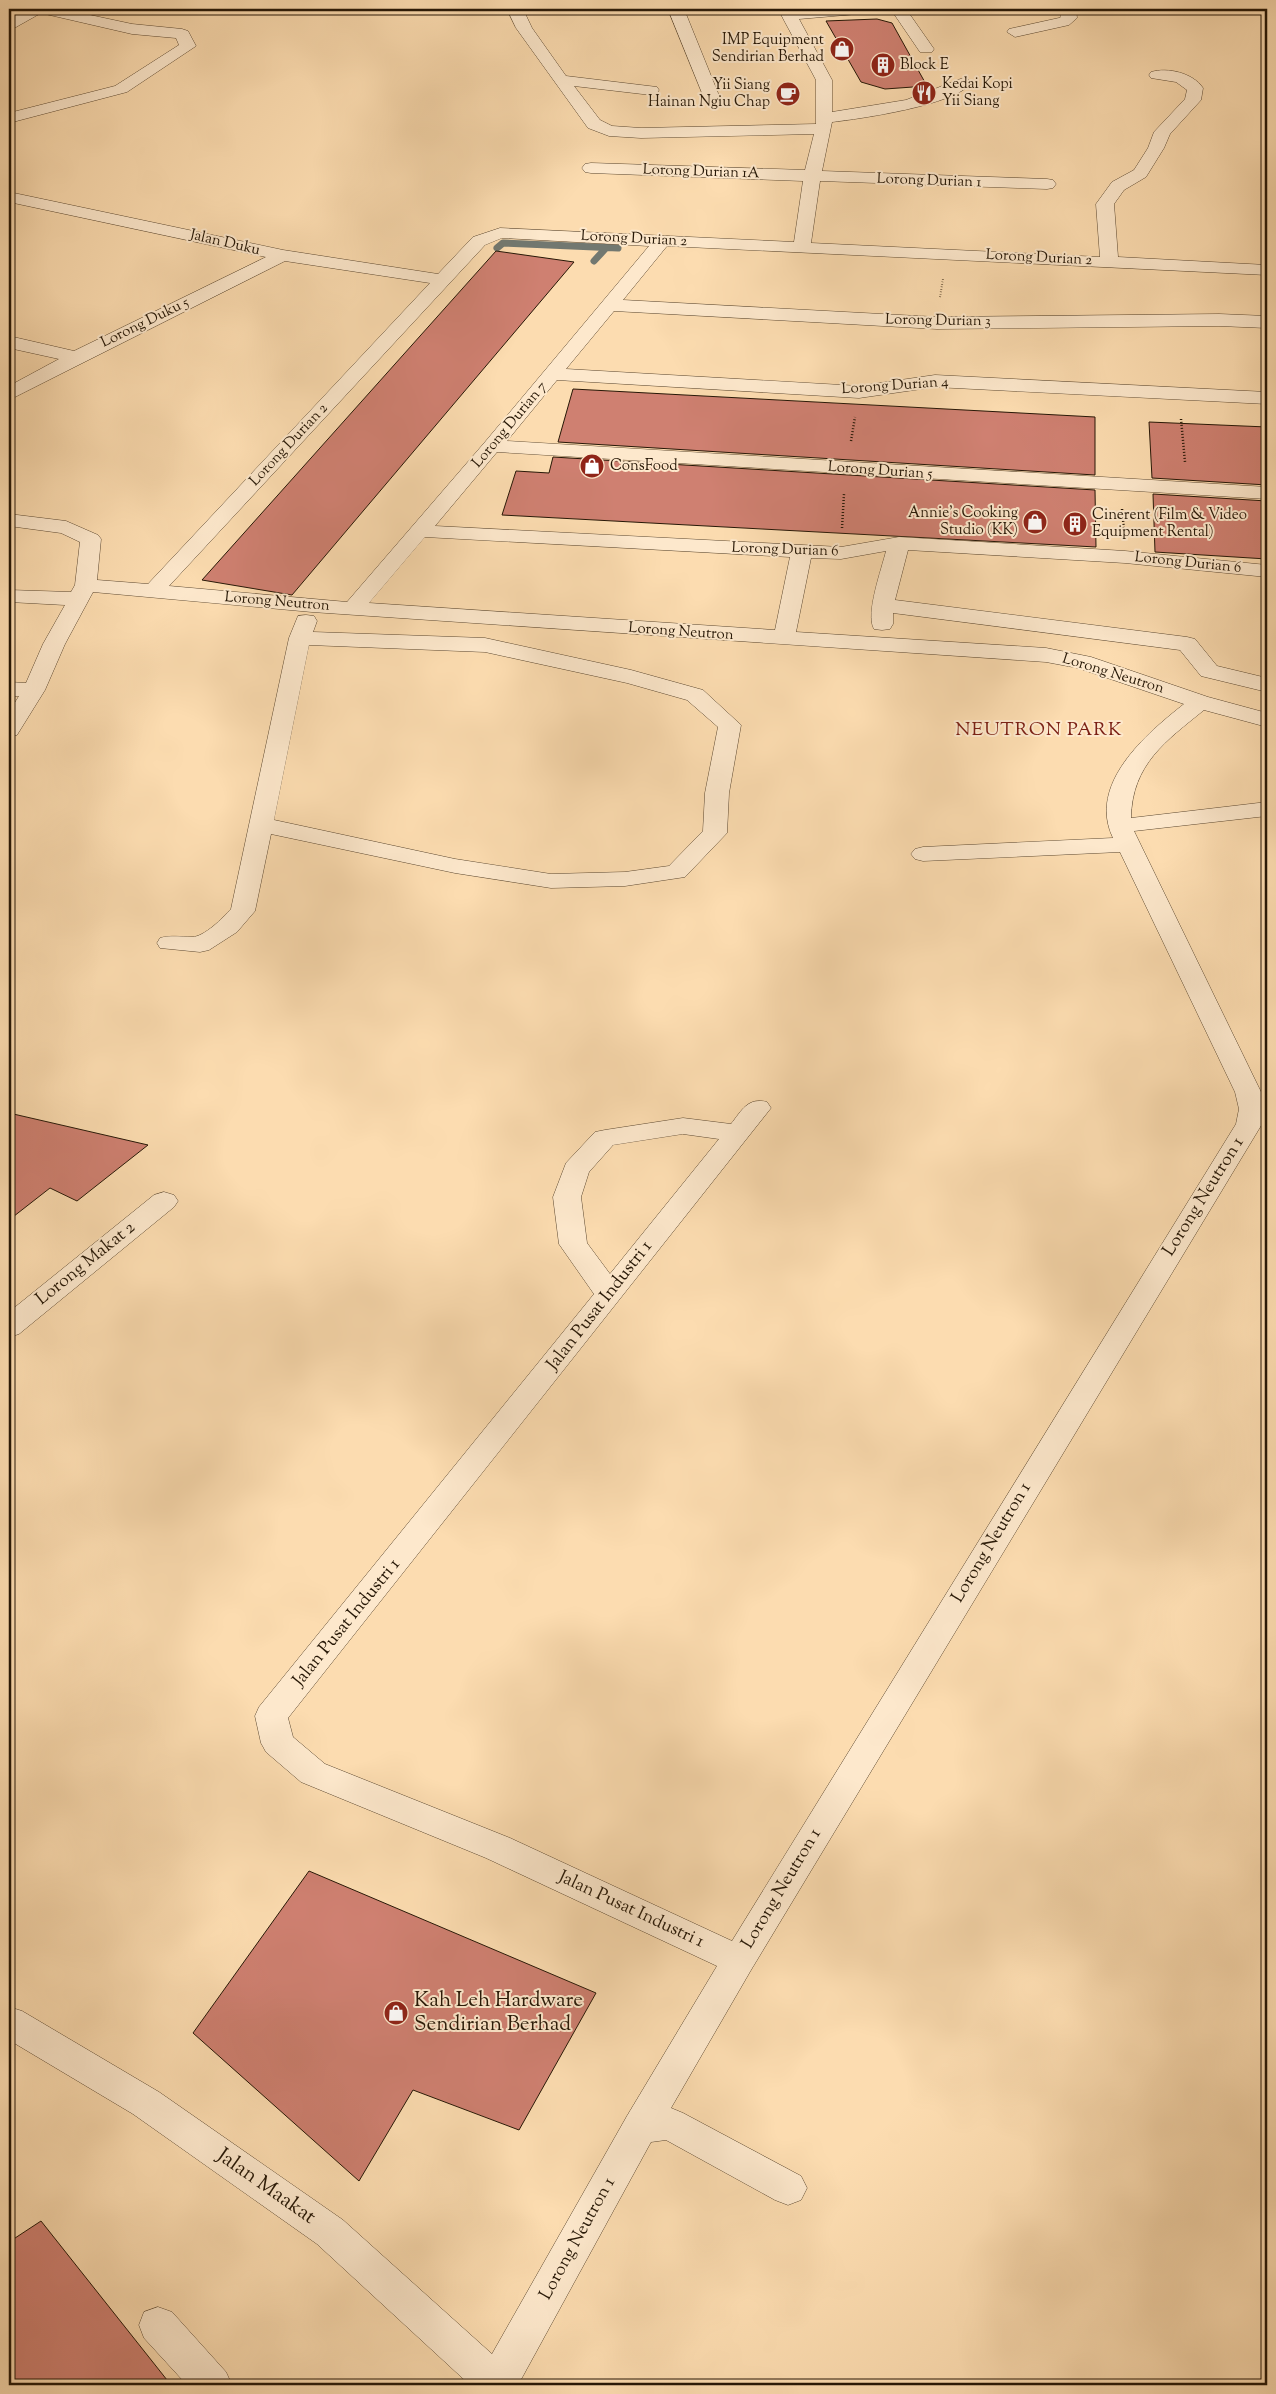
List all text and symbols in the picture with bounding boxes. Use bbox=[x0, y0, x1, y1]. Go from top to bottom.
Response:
place label: IMP Equipment Sendirian Berhad bbox=[712, 30, 825, 68]
shop icon: IMP Equipment Sendirian Berhad bbox=[829, 36, 855, 62]
building icon: Block E bbox=[870, 52, 896, 78]
place label: Block E bbox=[900, 55, 949, 76]
place label: Kedai Kopi Yii Siang bbox=[942, 74, 1013, 112]
place label: Yii Siang Hainan Ngiu Chap bbox=[648, 75, 770, 113]
restaurant icon: Kedai Kopi Yii Siang bbox=[911, 80, 937, 106]
cafe icon: Yii Siang Hainan Ngiu Chap bbox=[775, 81, 801, 107]
street label: Lorong Durian 1A bbox=[642, 159, 760, 185]
street label: Lorong Durian 1 bbox=[876, 169, 982, 193]
street label: Jalan Duku bbox=[187, 225, 263, 261]
street label: Lorong Durian 2 bbox=[580, 226, 688, 252]
street label: Lorong Durian 2 bbox=[985, 245, 1093, 271]
street label: Lorong Duku 5 bbox=[97, 293, 193, 353]
street label: Lorong Durian 3 bbox=[885, 310, 991, 332]
street label: Lorong Durian 4 bbox=[841, 372, 950, 400]
street label: Lorong Durian 7 bbox=[467, 377, 553, 473]
street label: Lorong Durian 2 bbox=[245, 399, 333, 491]
shop icon: ConsFood bbox=[579, 453, 605, 479]
place label: ConsFood bbox=[610, 456, 678, 477]
street label: Lorong Durian 5 bbox=[827, 457, 933, 485]
place label: Annie's Cooking Studio (KK) bbox=[908, 503, 1018, 541]
place label: Cinerent (Film & Video Equipment Rental) bbox=[1092, 505, 1247, 543]
shop icon: Annie's Cooking Studio (KK) bbox=[1022, 509, 1048, 535]
building icon: Cinerent (Film & Video Equipment Rental) bbox=[1062, 511, 1088, 537]
street label: Lorong Durian 6 bbox=[731, 538, 839, 562]
street label: Lorong Durian 6 bbox=[1134, 547, 1242, 579]
street label: Lorong Neutron bbox=[224, 587, 331, 617]
street label: Lorong Neutron bbox=[628, 618, 734, 646]
street label: Lorong Neutron bbox=[1059, 649, 1167, 700]
district label: NEUTRON PARK bbox=[955, 717, 1123, 744]
street label: Lorong Neutron 1 bbox=[1157, 1132, 1251, 1262]
street label: Lorong Makat 2 bbox=[31, 1215, 142, 1312]
street label: Jalan Pusat Industri 1 bbox=[540, 1236, 659, 1377]
street label: Lorong Neutron 1 bbox=[946, 1478, 1038, 1608]
street label: Jalan Pusat Industri 1 bbox=[286, 1553, 407, 1694]
street label: Lorong Neutron 1 bbox=[736, 1824, 828, 1954]
street label: Jalan Pusat Industri 1 bbox=[553, 1864, 708, 1955]
place label: Kah Leh Hardware Sendirian Berhad bbox=[414, 1986, 583, 2040]
shop icon: Kah Leh Hardware Sendirian Berhad bbox=[383, 2000, 409, 2026]
street label: Jalan Maakat bbox=[209, 2141, 322, 2232]
street label: Lorong Neutron 1 bbox=[534, 2173, 622, 2305]

